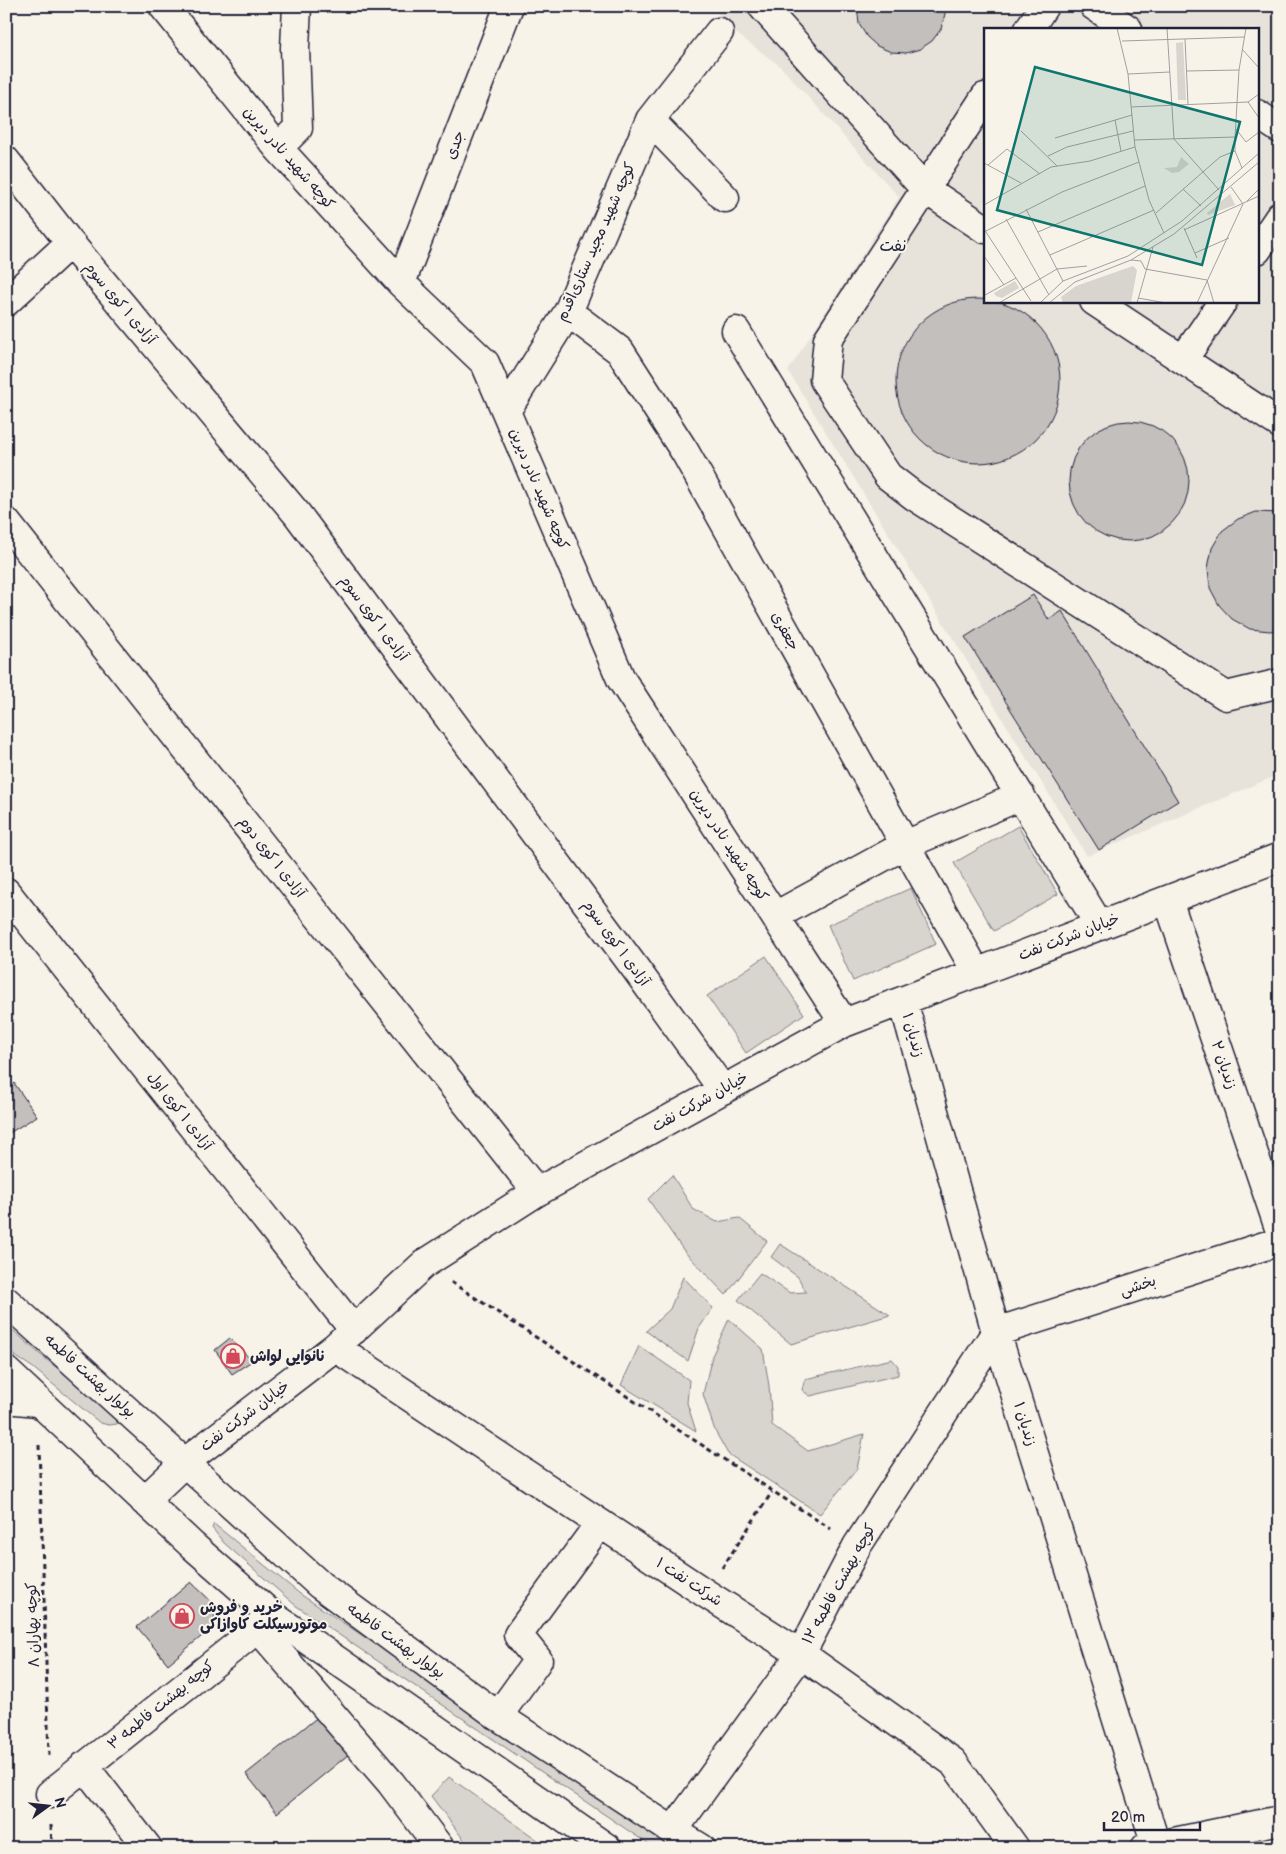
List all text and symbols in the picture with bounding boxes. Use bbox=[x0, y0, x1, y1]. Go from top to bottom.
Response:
inset map bbox=[984, 28, 1258, 302]
street label: کوچه شهید نادر دیرین bbox=[239, 103, 339, 213]
street label: جدی bbox=[441, 128, 469, 162]
street label: کوچه شهید مجید ستاری‌اقدم bbox=[552, 160, 641, 325]
district label: نفت bbox=[880, 237, 906, 256]
street label: آزادی ۱ کوی سوم bbox=[78, 258, 161, 351]
street label: کوچه شهید نادر دیرین bbox=[505, 425, 573, 553]
street label: آزادی ۱ کوی سوم bbox=[334, 571, 413, 667]
street label: جعفری bbox=[767, 608, 803, 654]
street label: کوچه شهید نادر دیرین bbox=[686, 785, 772, 905]
street label: آزادی ۱ کوی دوم bbox=[233, 812, 311, 904]
street label: آزادی ۱ کوی سوم bbox=[577, 896, 655, 992]
street label: خیابان شرکت نفت bbox=[1016, 909, 1122, 965]
street label: زندیان ۱ bbox=[898, 1011, 928, 1059]
street label: زندیان ۲ bbox=[1207, 1038, 1241, 1092]
street label: آزادی ۱ کوی اول bbox=[143, 1068, 217, 1155]
street label: خیابان شرکت نفت bbox=[649, 1068, 751, 1136]
street label: بخشی bbox=[1117, 1271, 1159, 1301]
street label: بولوار بهشت فاطمه bbox=[40, 1330, 140, 1422]
shop icon: نانوایی لواش bbox=[220, 1343, 246, 1369]
place label: نانوایی لواش bbox=[250, 1347, 326, 1366]
street label: خیابان شرکت نفت bbox=[197, 1376, 293, 1456]
street label: زندیان ۱ bbox=[1009, 1400, 1041, 1448]
street label: کوچه بهشت فاطمه ۱۲ bbox=[798, 1520, 880, 1648]
street label: شرکت نفت ۱ bbox=[652, 1554, 726, 1610]
street label: کوچه بهاران ۸ bbox=[22, 1582, 44, 1668]
place label: خرید و فروش موتورسیکلت کاوازاکی bbox=[200, 1598, 327, 1634]
street label: بولوار بهشت فاطمه bbox=[343, 1599, 449, 1683]
shop icon: خرید و فروش موتورسیکلت کاوازاکی bbox=[169, 1603, 195, 1629]
street label: کوچه بهشت فاطمه ۳ bbox=[104, 1656, 218, 1754]
north arrow bbox=[22, 1782, 72, 1832]
text: N bbox=[51, 1795, 70, 1810]
scale bar bbox=[1104, 1799, 1200, 1831]
text: 20 m bbox=[1111, 1808, 1145, 1827]

